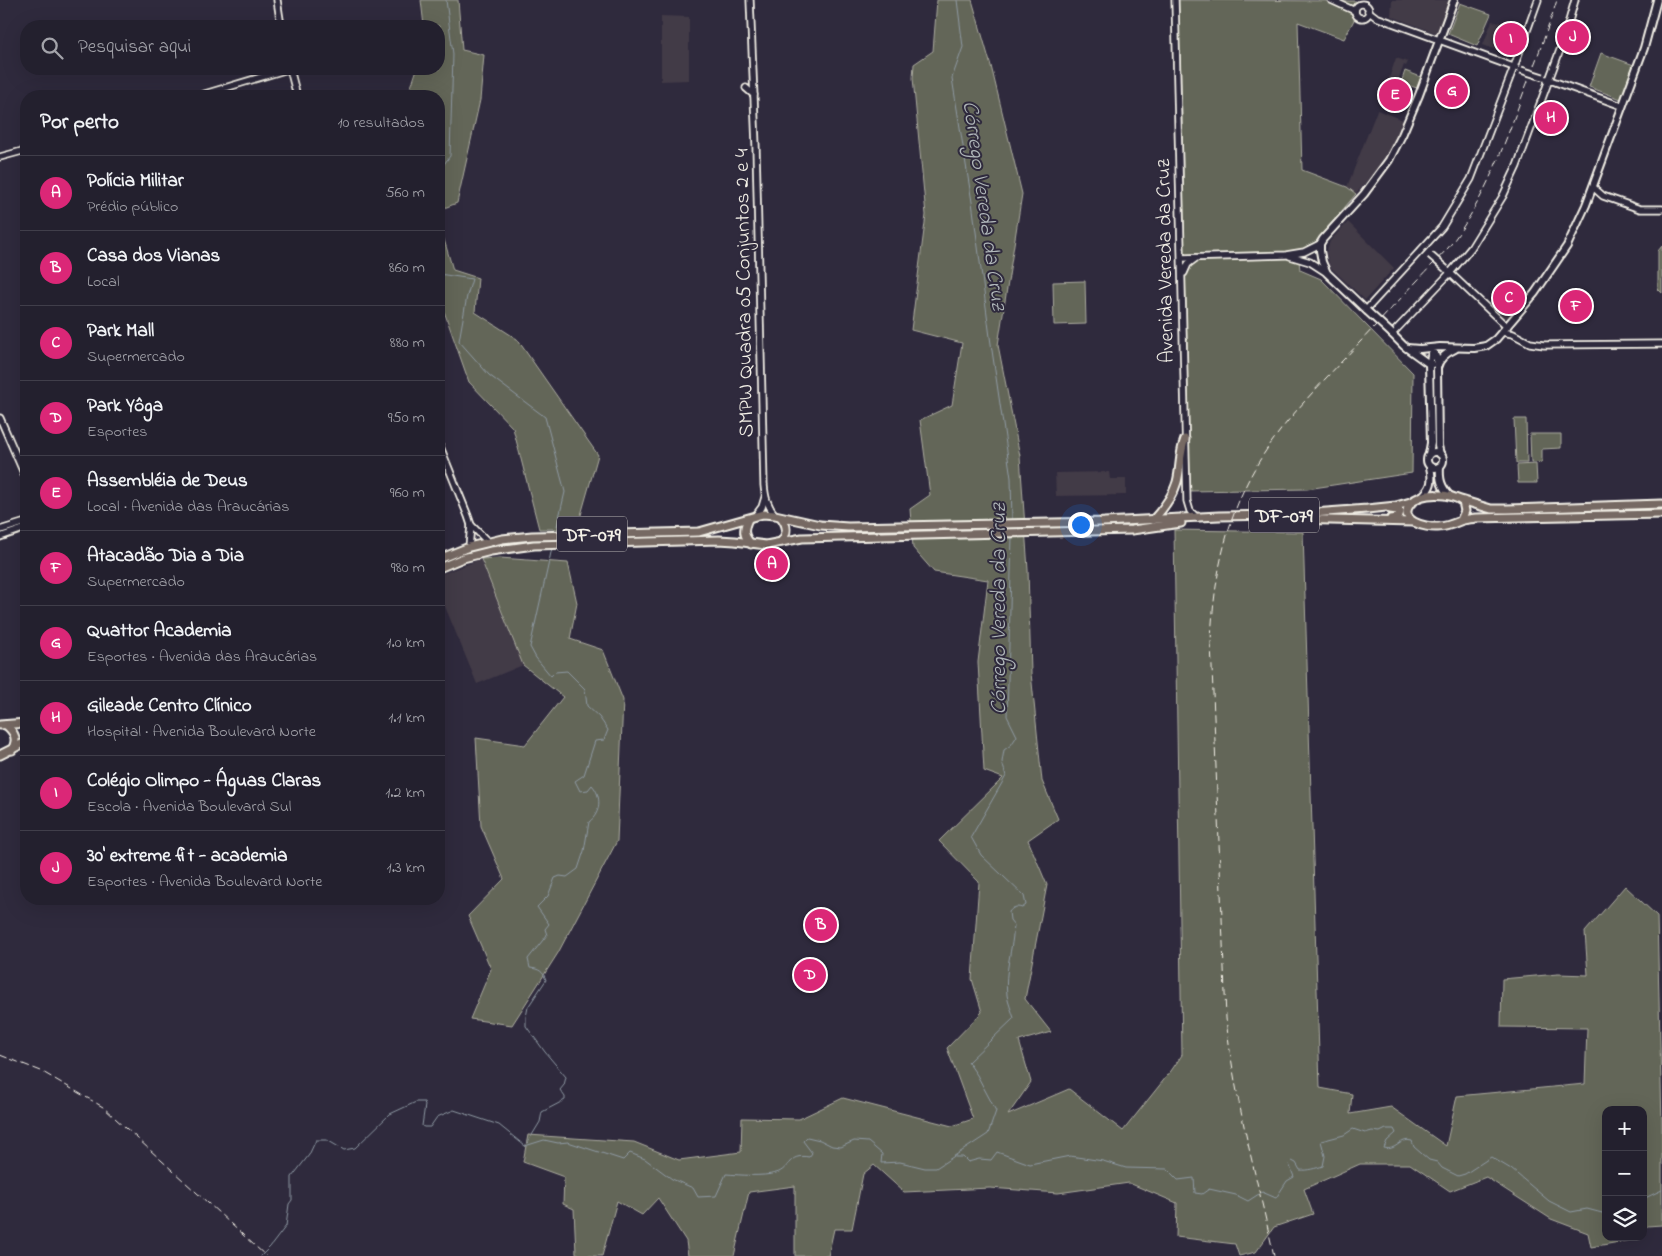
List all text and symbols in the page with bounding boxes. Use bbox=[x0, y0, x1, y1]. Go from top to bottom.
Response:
pin: J bbox=[1557, 18, 1589, 56]
search box bbox=[20, 20, 445, 75]
pin: I bbox=[1495, 20, 1527, 58]
icon: search bbox=[38, 34, 66, 62]
text: Pesquisar aqui bbox=[78, 34, 191, 61]
pin: G bbox=[1436, 72, 1468, 110]
pin: E bbox=[1379, 76, 1411, 114]
water label: Córrego Vereda da Cruz bbox=[953, 99, 1014, 314]
pin: H bbox=[1535, 99, 1567, 137]
text: Por perto bbox=[40, 108, 119, 138]
text: 10 resultados bbox=[337, 111, 425, 135]
street label: SMPW Quadra 05 Conjuntos 2 e 4 bbox=[727, 148, 763, 438]
street label: Avenida Vereda da Cruz bbox=[1149, 158, 1183, 363]
text: Polícia Militar bbox=[87, 168, 184, 195]
text: A bbox=[51, 181, 61, 205]
text: 560 m bbox=[385, 181, 425, 205]
text: Prédio público bbox=[87, 195, 178, 219]
text: Casa dos Vianas bbox=[87, 243, 220, 270]
text: B bbox=[51, 256, 61, 280]
text: 860 m bbox=[389, 256, 425, 280]
text: Local bbox=[87, 270, 120, 294]
pin: C bbox=[1493, 279, 1525, 317]
pin: F bbox=[1560, 287, 1592, 325]
text: Park Mall bbox=[87, 318, 154, 345]
text: C bbox=[52, 331, 60, 355]
text: 880 m bbox=[390, 331, 425, 355]
text: Supermercado bbox=[87, 345, 185, 369]
text: Park Yôga bbox=[87, 393, 163, 420]
text: D bbox=[50, 406, 62, 430]
text: 950 m bbox=[388, 406, 425, 430]
text: Esportes bbox=[87, 420, 148, 444]
text: Assembléia de Deus bbox=[87, 468, 248, 495]
text: E bbox=[51, 481, 61, 505]
text: 960 m bbox=[390, 481, 425, 505]
text: Local · Avenida das Araucárias bbox=[87, 495, 289, 519]
road number: DF-079 bbox=[1249, 498, 1319, 532]
water label: Córrego Vereda da Cruz bbox=[984, 502, 1016, 714]
your location bbox=[1068, 512, 1094, 538]
road number: DF-079 bbox=[557, 516, 627, 552]
text: Atacadão Dia a Dia bbox=[87, 543, 244, 570]
pin: A bbox=[756, 545, 788, 583]
text: F bbox=[51, 556, 61, 580]
text: 980 m bbox=[391, 556, 425, 580]
text: Supermercado bbox=[87, 570, 185, 594]
text: Quattor Academia bbox=[87, 618, 232, 645]
text: G bbox=[51, 631, 61, 655]
text: 1.0 km bbox=[386, 631, 425, 655]
text: Esportes · Avenida das Araucárias bbox=[87, 645, 317, 669]
text: Gileade Centro Clínico bbox=[87, 693, 252, 720]
text: H bbox=[51, 706, 61, 730]
text: 1.1 km bbox=[388, 706, 425, 730]
text: Hospital · Avenida Boulevard Norte bbox=[87, 720, 316, 744]
text: Colégio Olimpo - Águas Claras bbox=[87, 768, 321, 795]
text: I bbox=[54, 781, 58, 805]
text: 1.2 km bbox=[385, 781, 425, 805]
text: Escola · Avenida Boulevard Sul bbox=[87, 795, 291, 819]
text: 30' extreme fit - academia bbox=[87, 843, 287, 870]
text: J bbox=[52, 856, 60, 880]
text: 1.3 km bbox=[387, 856, 425, 880]
text: Esportes · Avenida Boulevard Norte bbox=[87, 870, 322, 894]
pin: B bbox=[805, 906, 837, 944]
pin: D bbox=[794, 956, 826, 994]
map controls bbox=[1602, 1106, 1647, 1241]
button: + bbox=[1602, 1106, 1647, 1151]
button: − bbox=[1602, 1151, 1647, 1196]
button: layers bbox=[1602, 1196, 1647, 1241]

